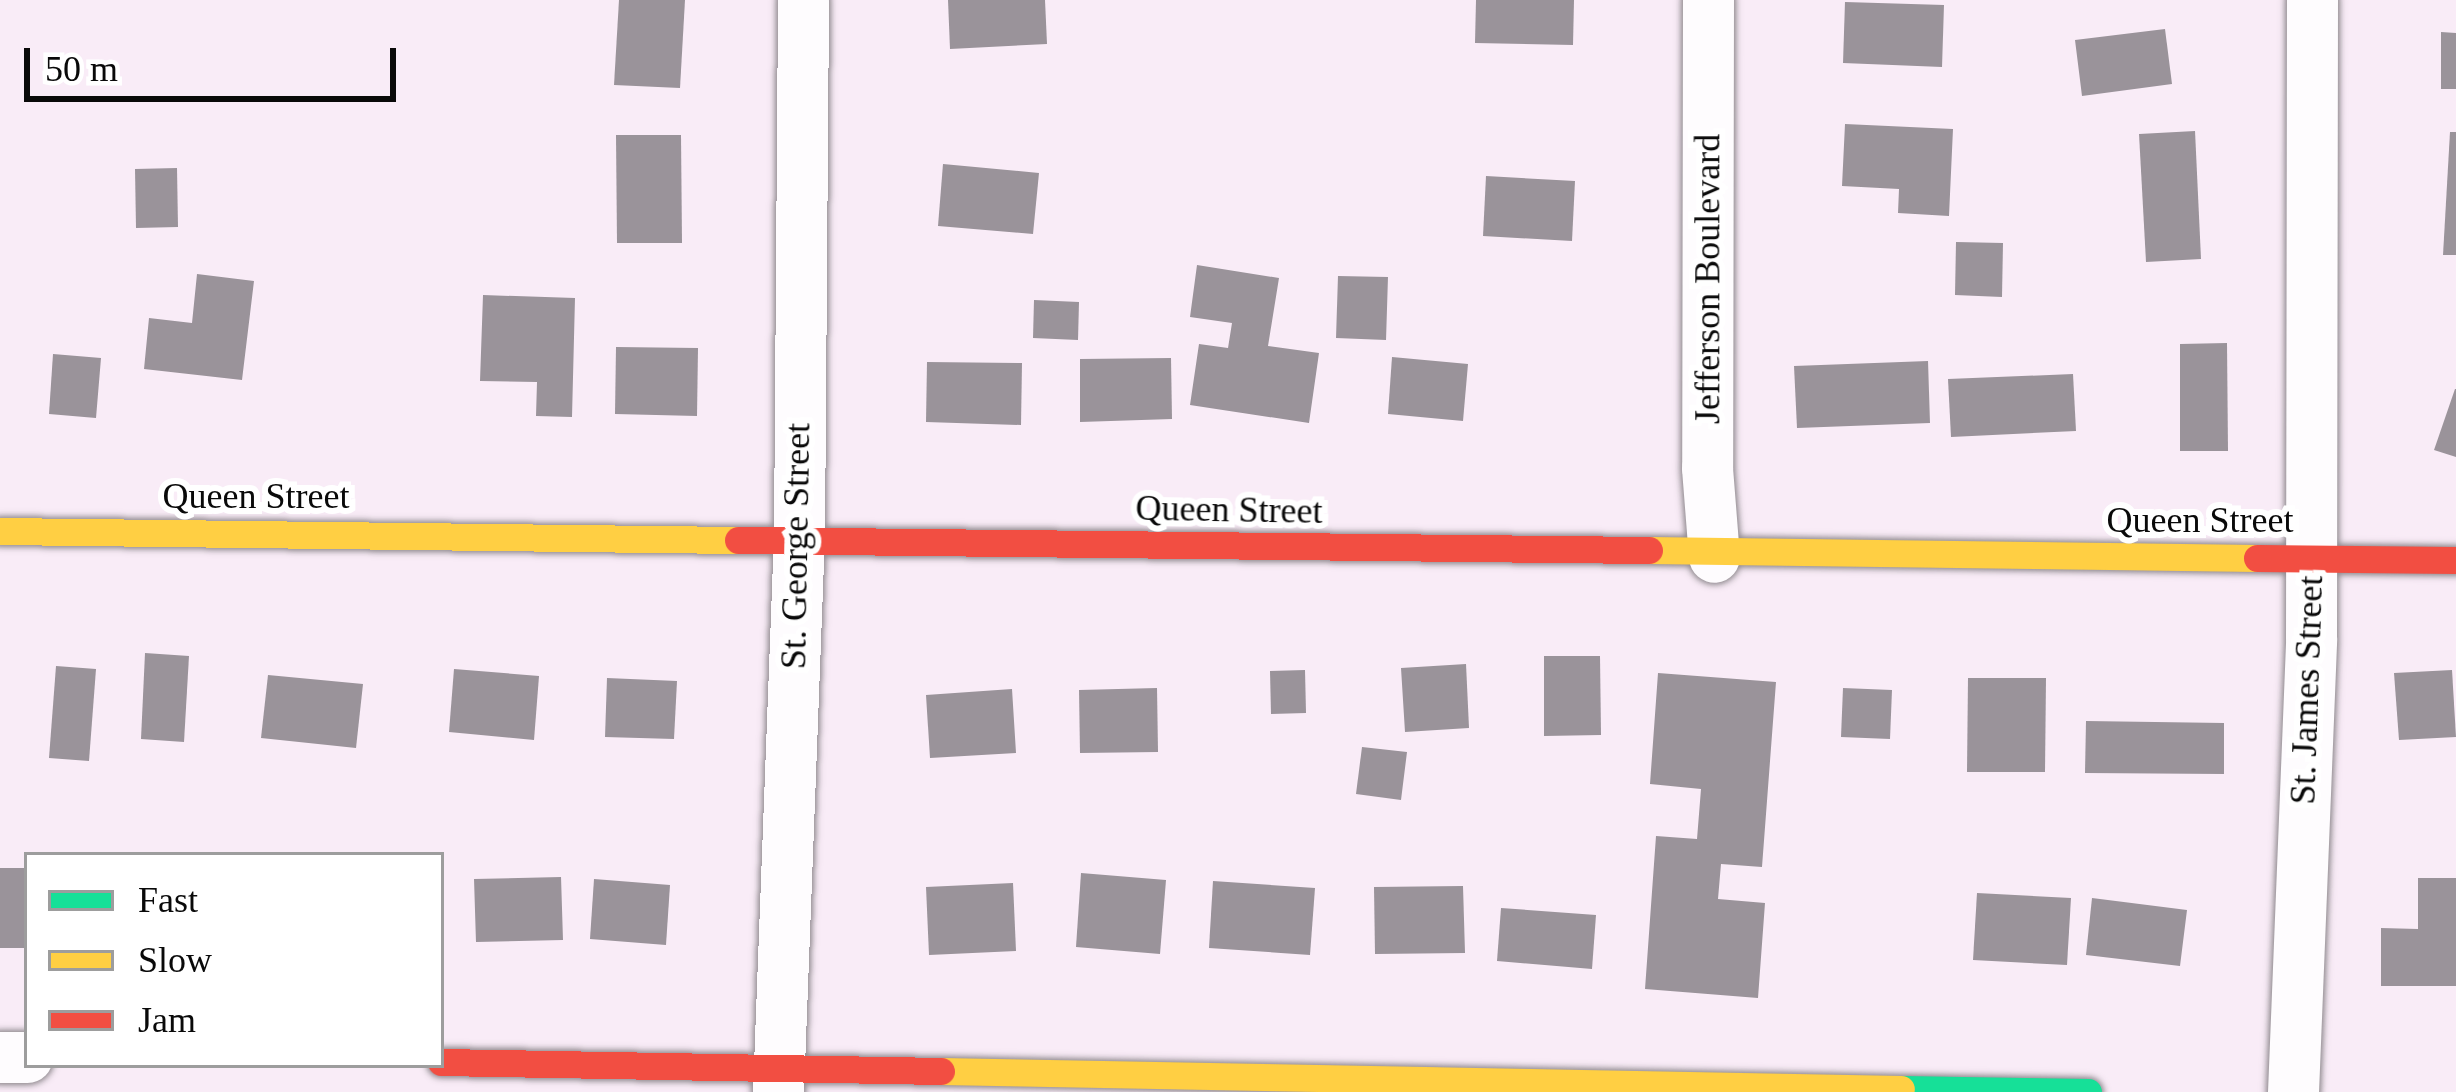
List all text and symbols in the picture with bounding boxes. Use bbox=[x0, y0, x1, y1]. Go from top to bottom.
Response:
scale bar bbox=[30, 24, 402, 98]
text: 50 m bbox=[45, 49, 118, 89]
street label: Jefferson Boulevard bbox=[1686, 134, 1730, 424]
street label: St. George Street bbox=[772, 422, 820, 670]
street label: Queen Street bbox=[163, 475, 349, 519]
street label: Queen Street bbox=[1135, 487, 1323, 533]
street label: Queen Street bbox=[2107, 499, 2293, 543]
street label: St. James Street bbox=[2281, 575, 2333, 805]
legend bbox=[24, 852, 444, 1068]
text: Fast bbox=[138, 880, 198, 920]
text: Slow bbox=[138, 940, 212, 980]
text: Jam bbox=[138, 1000, 196, 1040]

